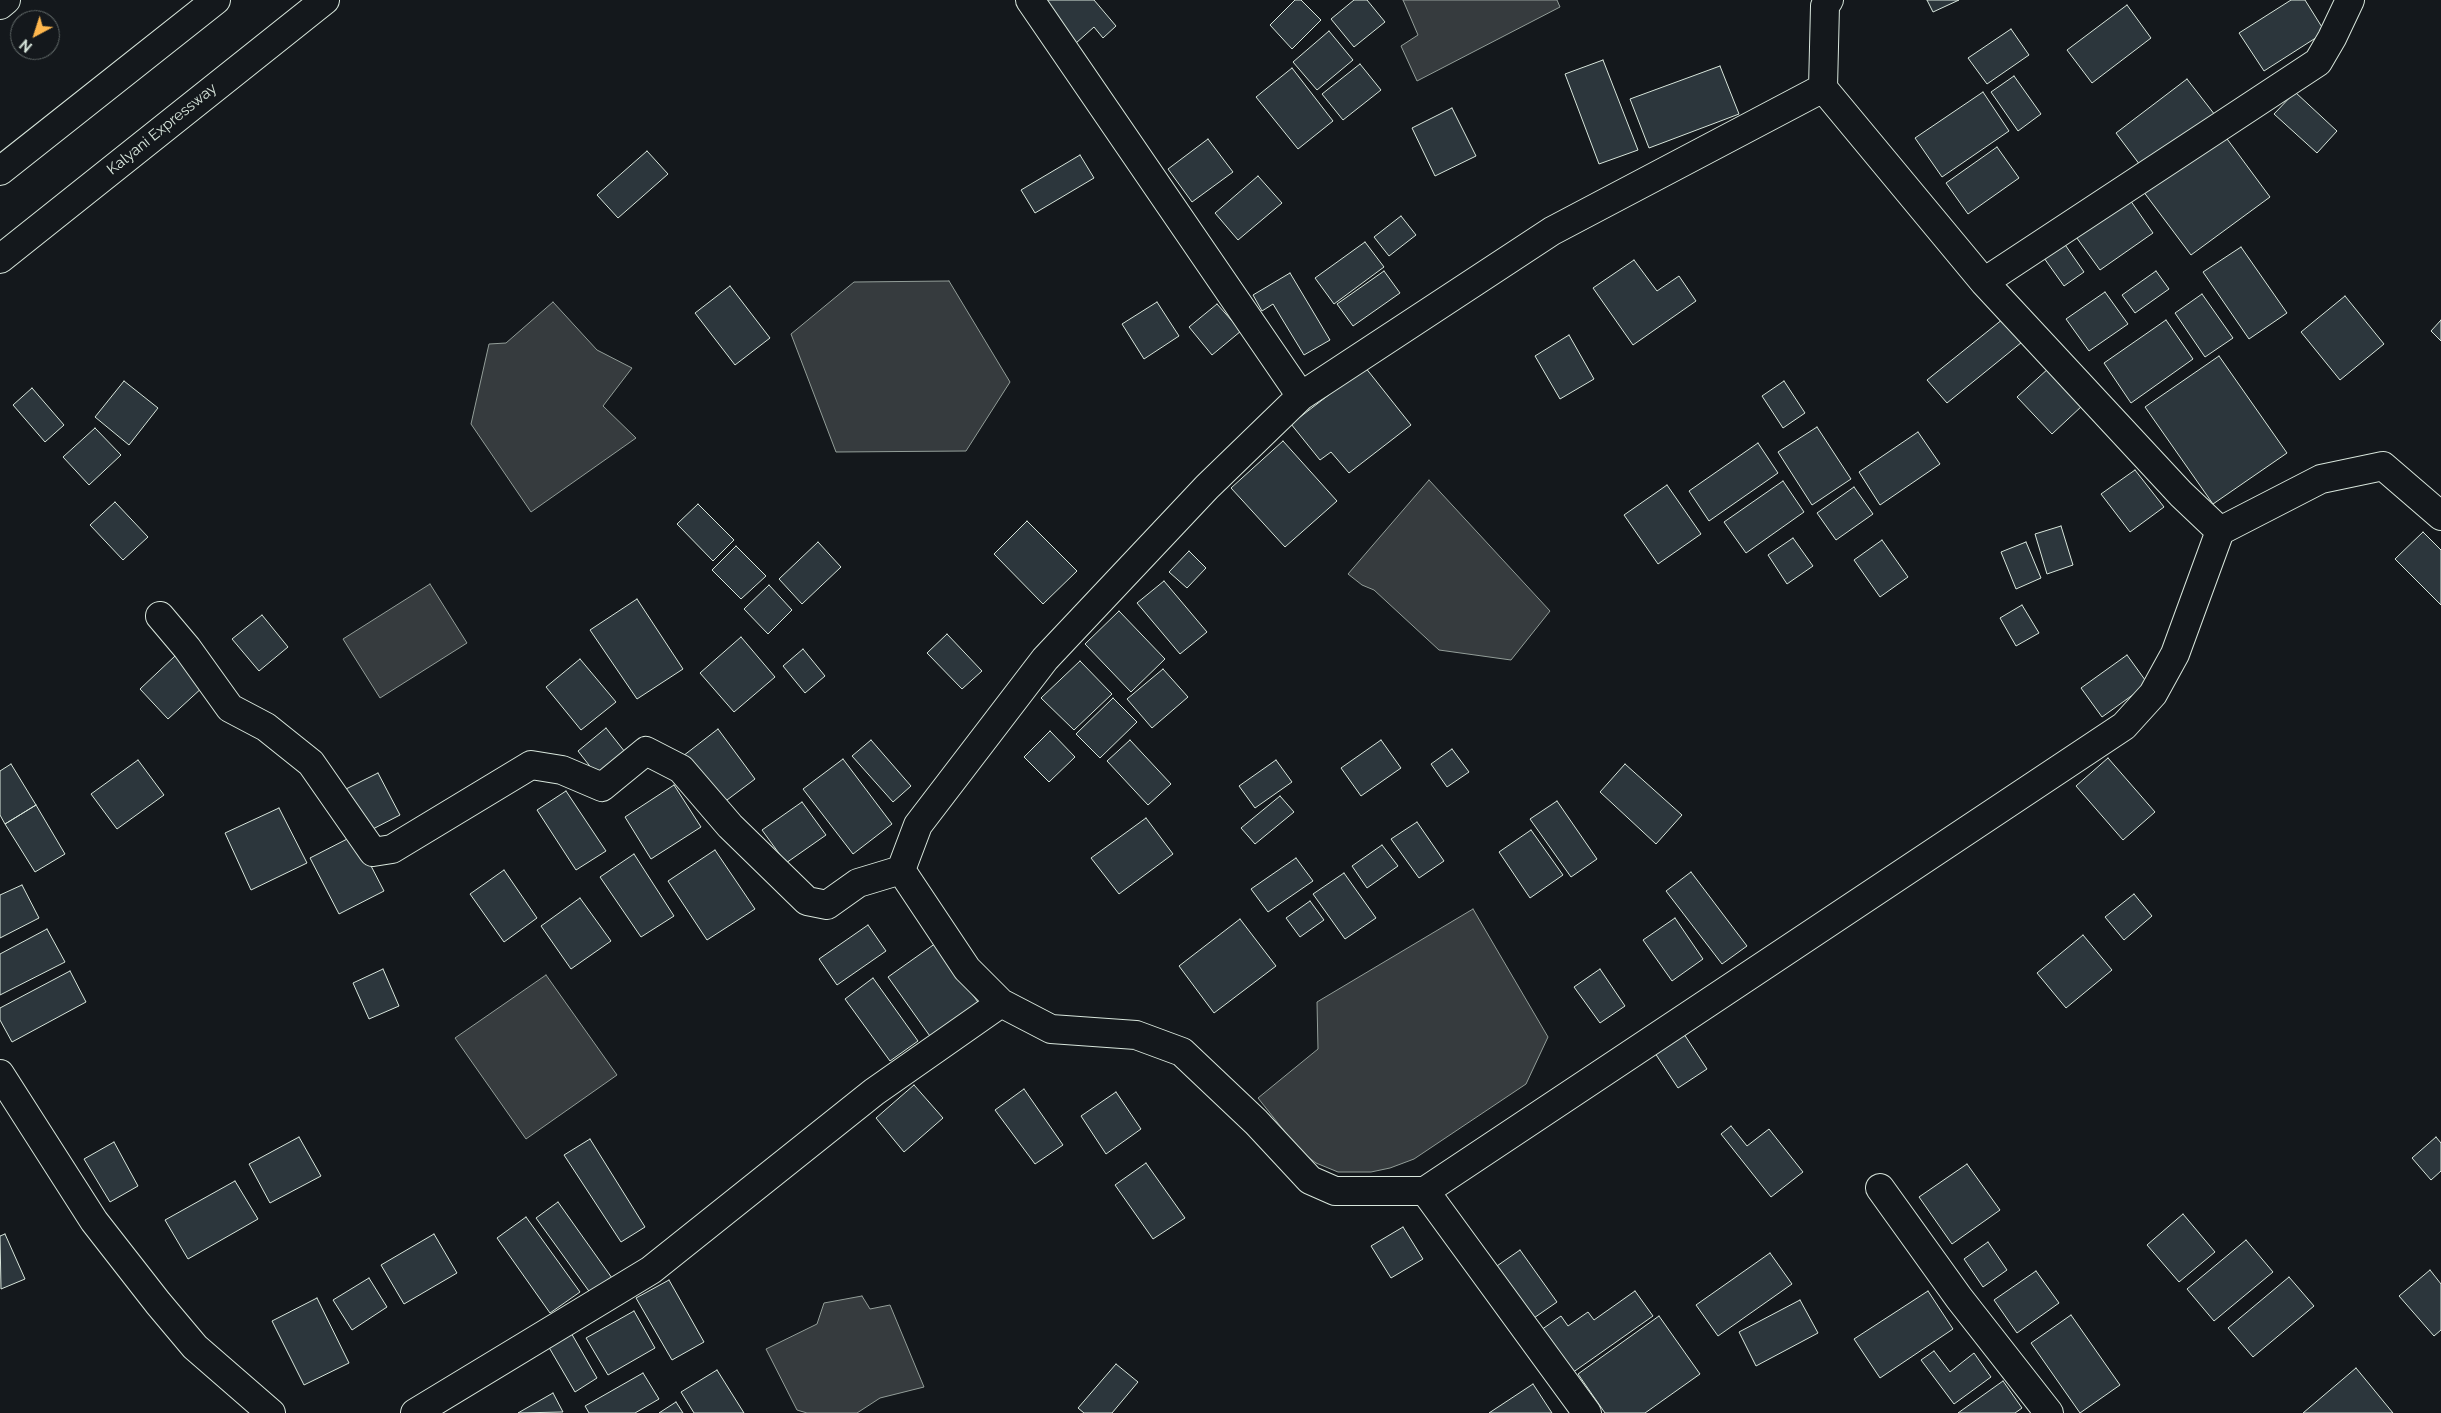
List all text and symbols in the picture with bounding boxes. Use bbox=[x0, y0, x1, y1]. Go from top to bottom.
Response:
north arrow bbox=[10, 10, 60, 60]
text: N bbox=[17, 36, 35, 55]
street label: Kalyani Expressway bbox=[104, 79, 220, 179]

